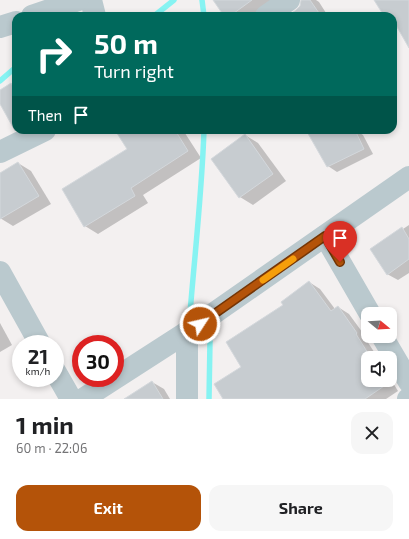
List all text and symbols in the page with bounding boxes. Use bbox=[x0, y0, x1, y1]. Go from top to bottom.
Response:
text: 50 m bbox=[94, 26, 158, 60]
icon: right bbox=[28, 28, 80, 80]
text: Turn right bbox=[94, 60, 174, 82]
icon: arrive bbox=[70, 104, 92, 126]
text: Then bbox=[28, 106, 62, 124]
pin bbox=[323, 221, 357, 262]
icon: arrive bbox=[329, 227, 351, 249]
position arrow bbox=[179, 303, 221, 345]
north arrow bbox=[361, 307, 397, 343]
map controls bbox=[361, 307, 397, 387]
speed limit sign: 30 bbox=[72, 335, 124, 387]
text: 21 bbox=[28, 344, 48, 368]
button: sound bbox=[361, 351, 397, 387]
text: km/h bbox=[26, 365, 50, 377]
text: 1 min bbox=[16, 410, 74, 439]
button: close bbox=[351, 412, 393, 454]
text: 60 m · 22:06 bbox=[16, 440, 87, 456]
button: Exit bbox=[16, 485, 201, 531]
button: Share bbox=[209, 485, 393, 531]

